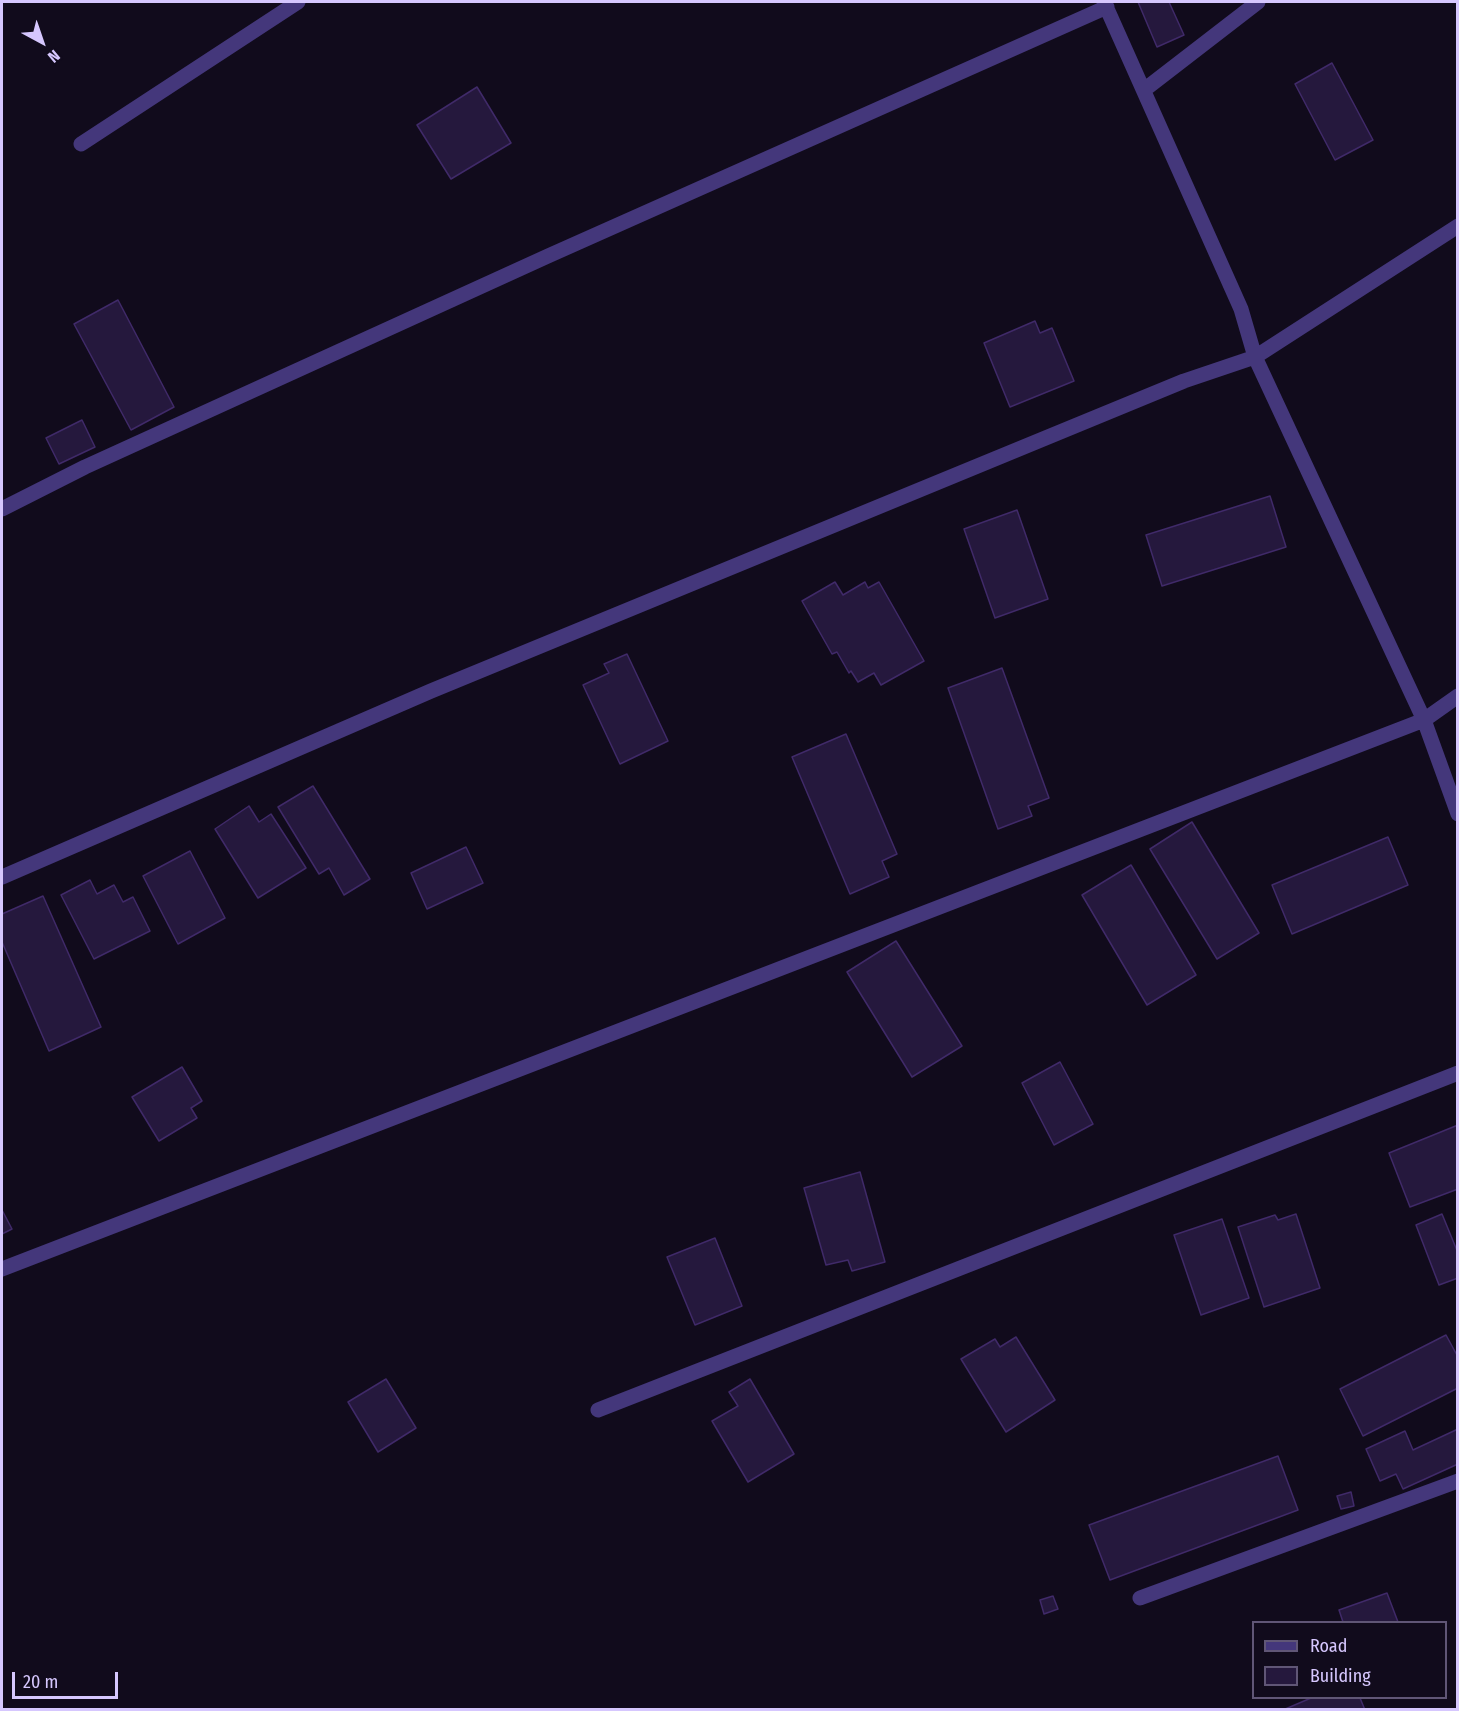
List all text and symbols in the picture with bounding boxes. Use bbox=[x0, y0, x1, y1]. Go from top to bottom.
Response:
north arrow bbox=[12, 12, 72, 72]
text: N bbox=[44, 46, 64, 67]
legend bbox=[1252, 1621, 1447, 1699]
text: Road bbox=[1310, 1635, 1347, 1657]
scale bar bbox=[15, 1660, 122, 1698]
text: Building bbox=[1310, 1665, 1371, 1687]
text: 20 m bbox=[23, 1671, 58, 1693]

